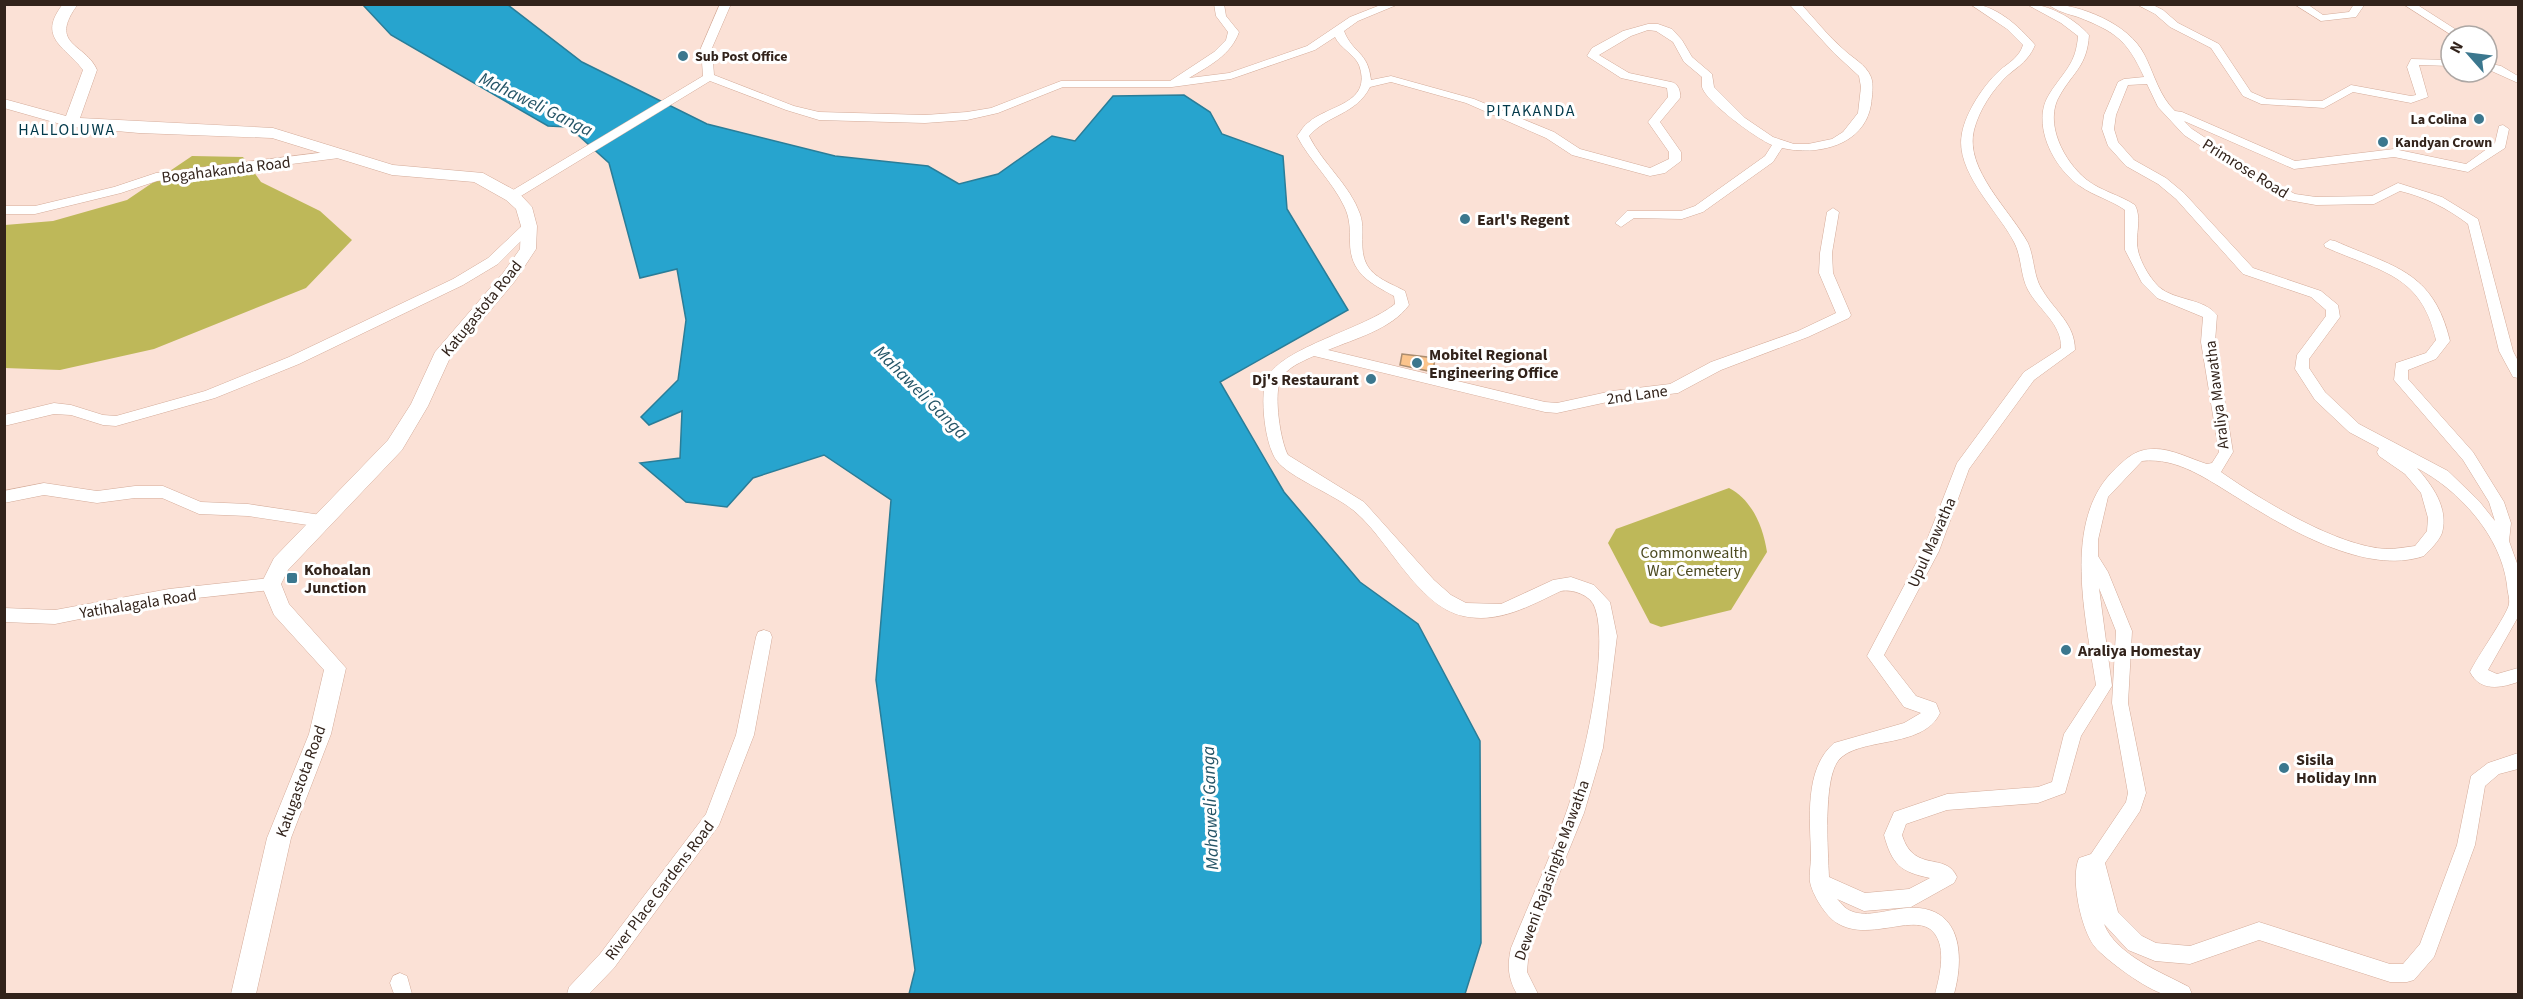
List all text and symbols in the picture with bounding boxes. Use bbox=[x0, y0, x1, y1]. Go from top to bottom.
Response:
north arrow bbox=[2439, 24, 2499, 84]
text: N bbox=[2444, 38, 2469, 57]
place label: Sub Post Office bbox=[695, 47, 787, 67]
marker: Sub Post Office bbox=[676, 49, 690, 63]
water label: Mahaweli Ganga bbox=[475, 66, 597, 143]
district label: PITAKANDA bbox=[1486, 100, 1576, 122]
place label: La Colina bbox=[2410, 110, 2467, 130]
marker: La Colina bbox=[2472, 112, 2486, 126]
district label: HALLOLUWA bbox=[18, 119, 116, 141]
place label: Kandyan Crown bbox=[2395, 133, 2492, 153]
street label: Primrose Road bbox=[2198, 134, 2293, 204]
marker: Kandyan Crown bbox=[2376, 135, 2390, 149]
street label: Bogahakanda Road bbox=[160, 151, 292, 189]
place label: Earl's Regent bbox=[1477, 209, 1570, 231]
marker: Earl's Regent bbox=[1458, 212, 1472, 226]
street label: Katugastota Road bbox=[436, 256, 527, 361]
street label: Araliya Mawatha bbox=[2199, 339, 2235, 451]
water label: Mahaweli Ganga bbox=[868, 340, 974, 445]
place label: Mobitel Regional Engineering Office bbox=[1429, 344, 1559, 384]
marker: Mobitel Regional Engineering Office bbox=[1410, 356, 1424, 370]
place label: Dj's Restaurant bbox=[1252, 369, 1359, 391]
marker: Dj's Restaurant bbox=[1364, 372, 1378, 386]
street label: 2nd Lane bbox=[1605, 380, 1669, 410]
street label: Upul Mawatha bbox=[1902, 494, 1962, 591]
park label: Commonwealth War Cemetery bbox=[1640, 542, 1748, 582]
place label: Kohoalan Junction bbox=[304, 559, 371, 599]
marker: Kohoalan Junction bbox=[285, 571, 299, 585]
street label: Yatihalagala Road bbox=[77, 584, 198, 624]
place label: Araliya Homestay bbox=[2077, 640, 2202, 662]
marker: Araliya Homestay bbox=[2059, 643, 2073, 657]
street label: Katugastota Road bbox=[270, 722, 331, 840]
water label: Mahaweli Ganga bbox=[1196, 745, 1225, 870]
place label: Sisila Holiday Inn bbox=[2296, 749, 2377, 789]
marker: Sisila Holiday Inn bbox=[2277, 761, 2291, 775]
street label: Deweni Rajasinghe Mawatha bbox=[1509, 777, 1595, 964]
street label: River Place Gardens Road bbox=[600, 816, 720, 965]

